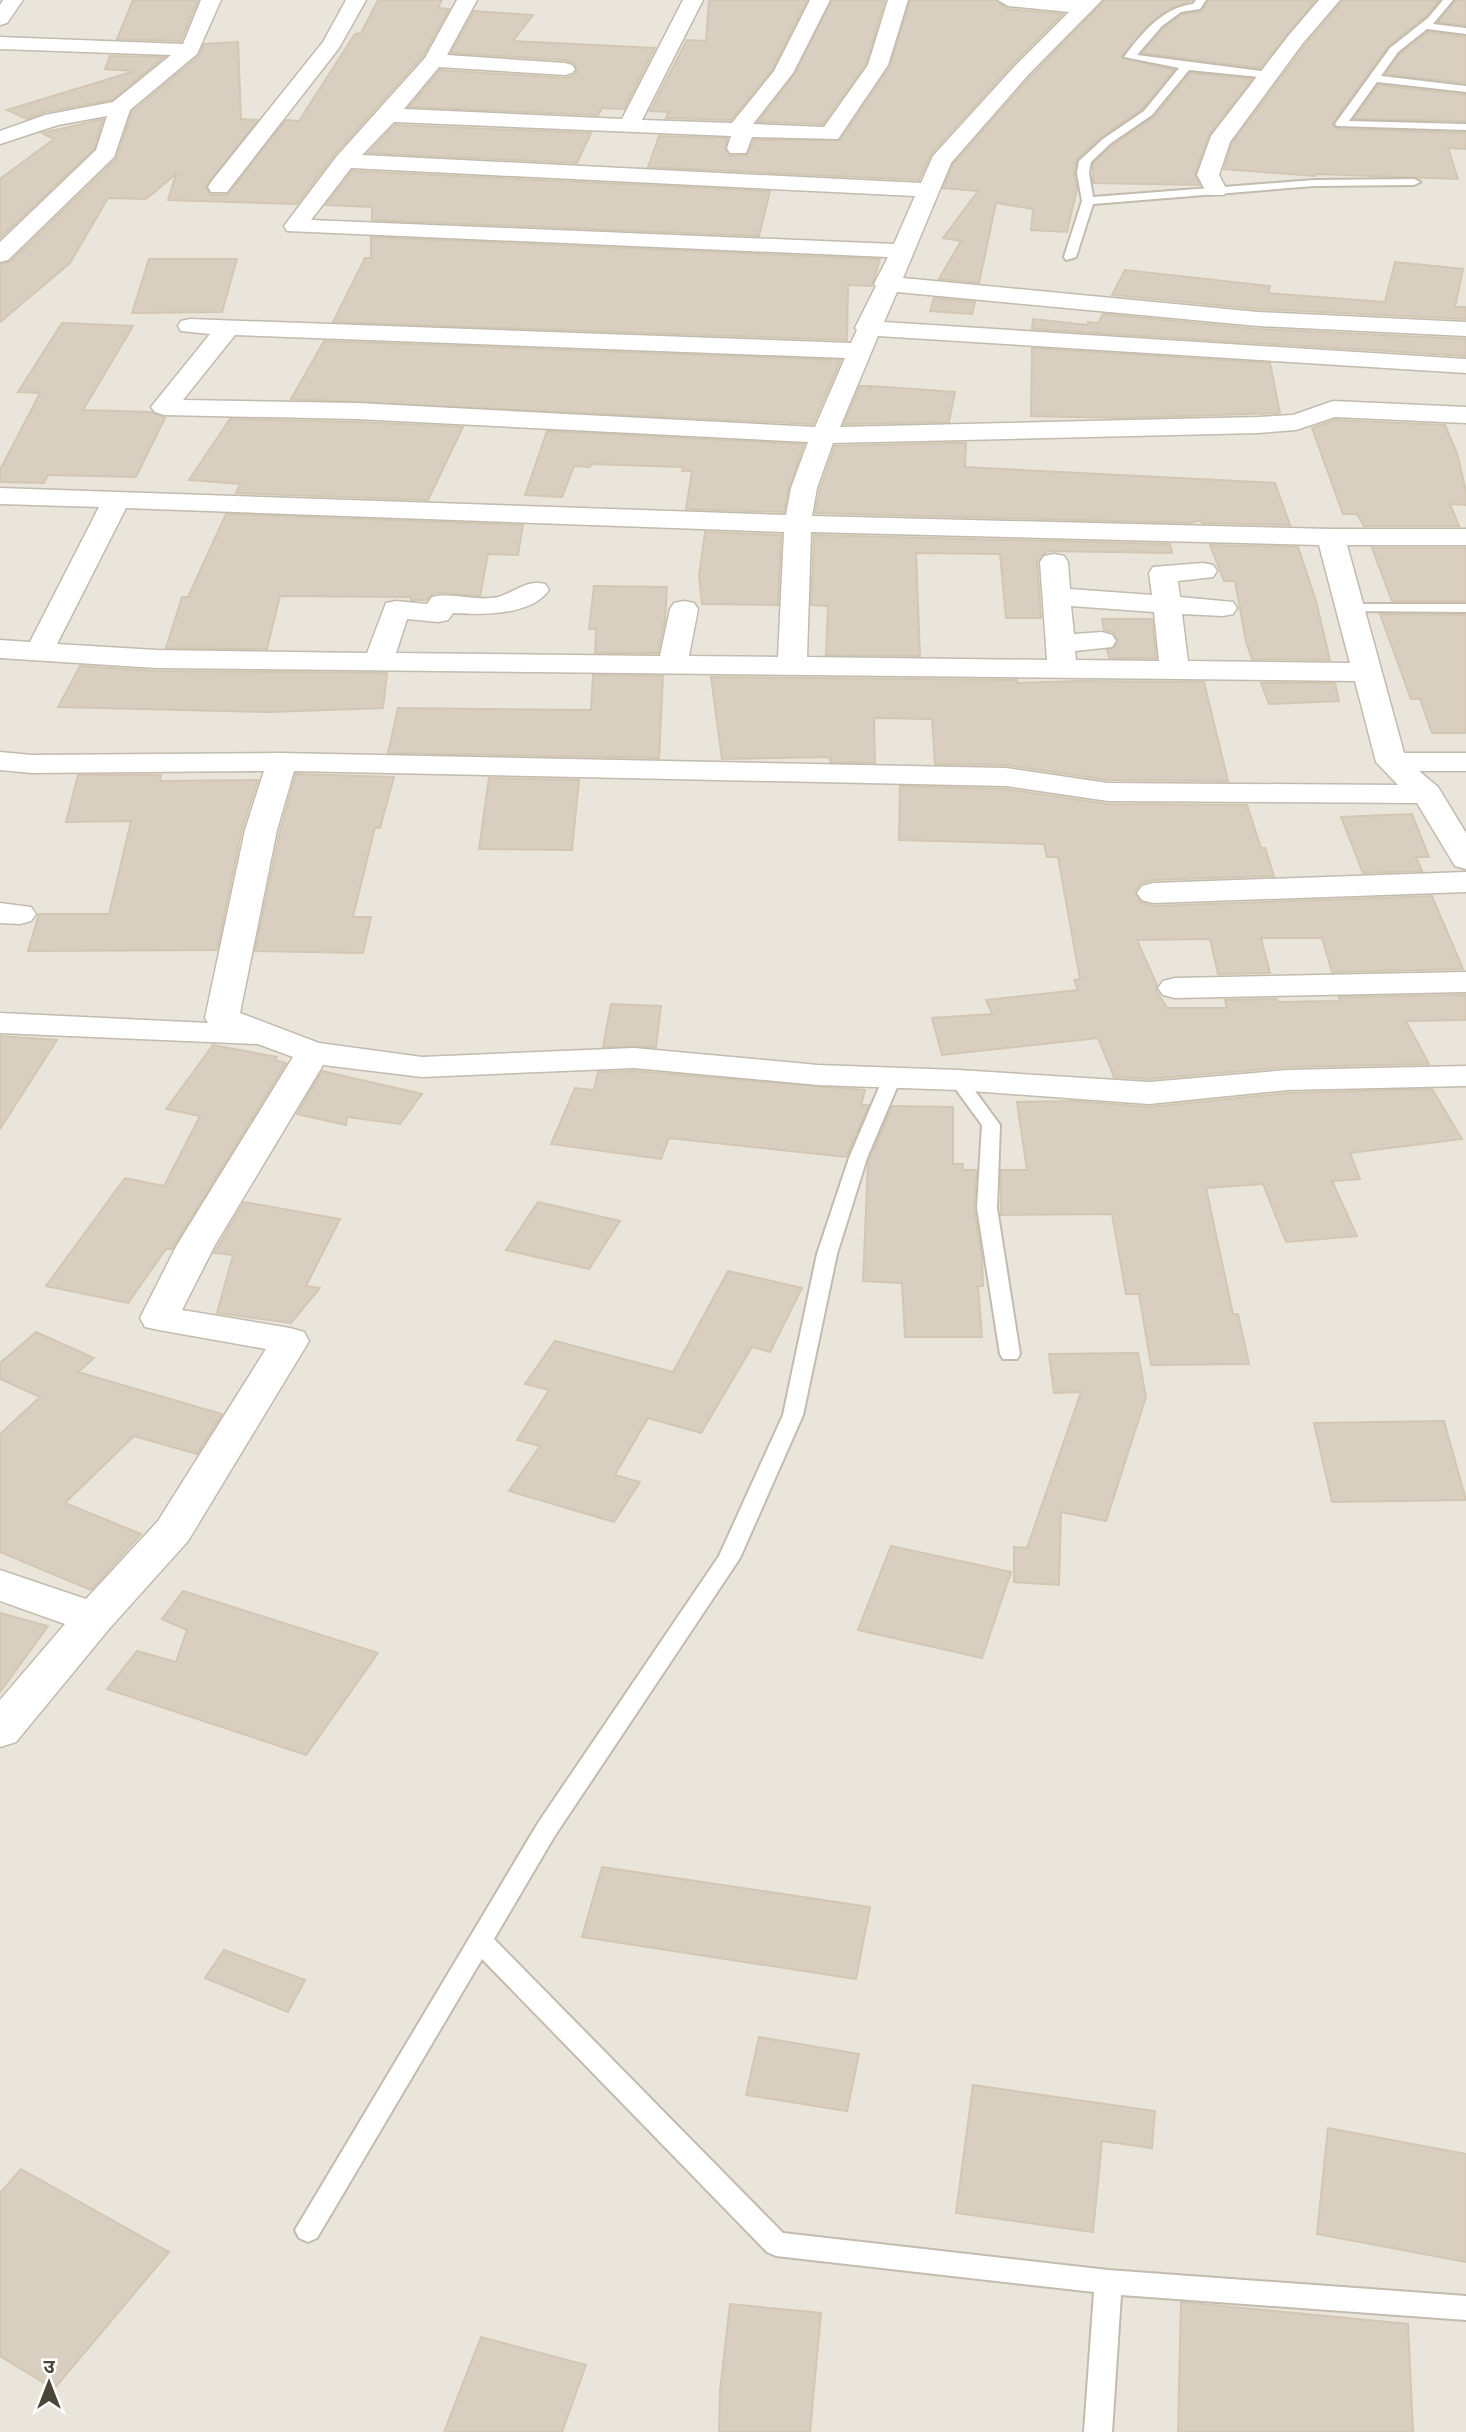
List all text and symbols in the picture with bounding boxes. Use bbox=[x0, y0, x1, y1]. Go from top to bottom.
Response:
north arrow bbox=[14, 2348, 84, 2418]
text: उ bbox=[43, 2355, 55, 2378]

